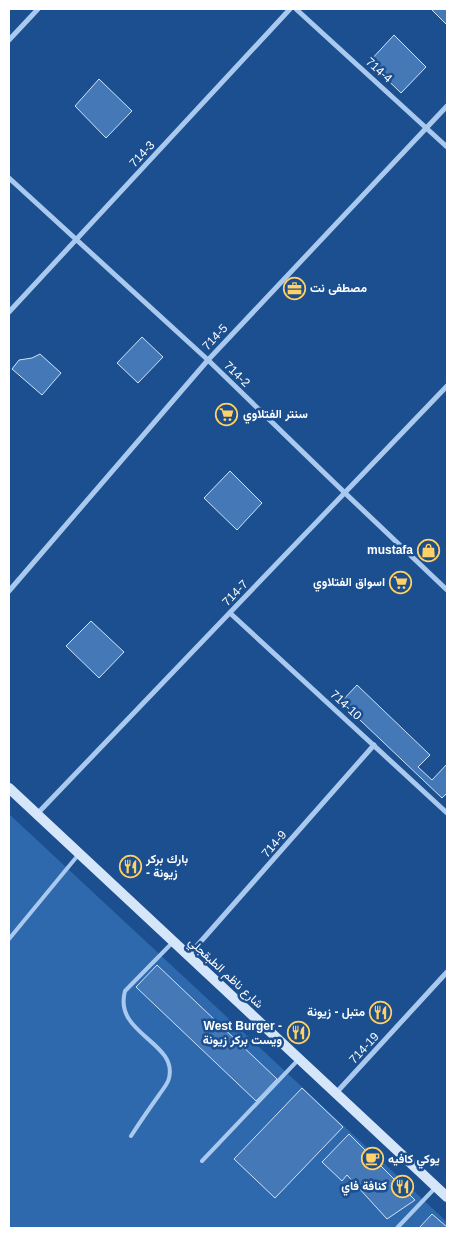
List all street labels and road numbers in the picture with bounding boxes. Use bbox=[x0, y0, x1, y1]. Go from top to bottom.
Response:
street label: 714-4 bbox=[363, 55, 395, 86]
street label: 714-3 bbox=[126, 138, 158, 170]
street label: 714-5 bbox=[199, 321, 231, 353]
street label: 714-2 bbox=[221, 358, 253, 390]
street label: 714-7 bbox=[219, 577, 251, 609]
street label: 714-10 bbox=[328, 687, 365, 723]
street label: 714-9 bbox=[259, 828, 290, 860]
street label: شارع ناظم الطبقجلي bbox=[184, 935, 266, 1013]
street label: 714-19 bbox=[346, 1029, 382, 1066]

